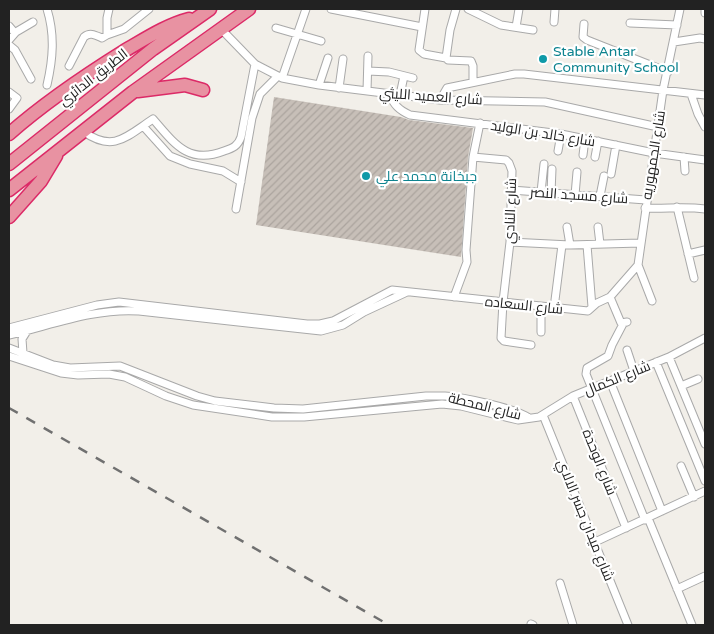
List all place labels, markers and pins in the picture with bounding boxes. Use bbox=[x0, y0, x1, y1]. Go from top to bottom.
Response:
place label: Stable Antar Community School bbox=[553, 43, 679, 76]
marker: Stable Antar Community School bbox=[537, 53, 549, 65]
place label: جبخانة محمد علي bbox=[376, 168, 477, 188]
marker: جبخانة محمد علي bbox=[360, 170, 372, 182]

